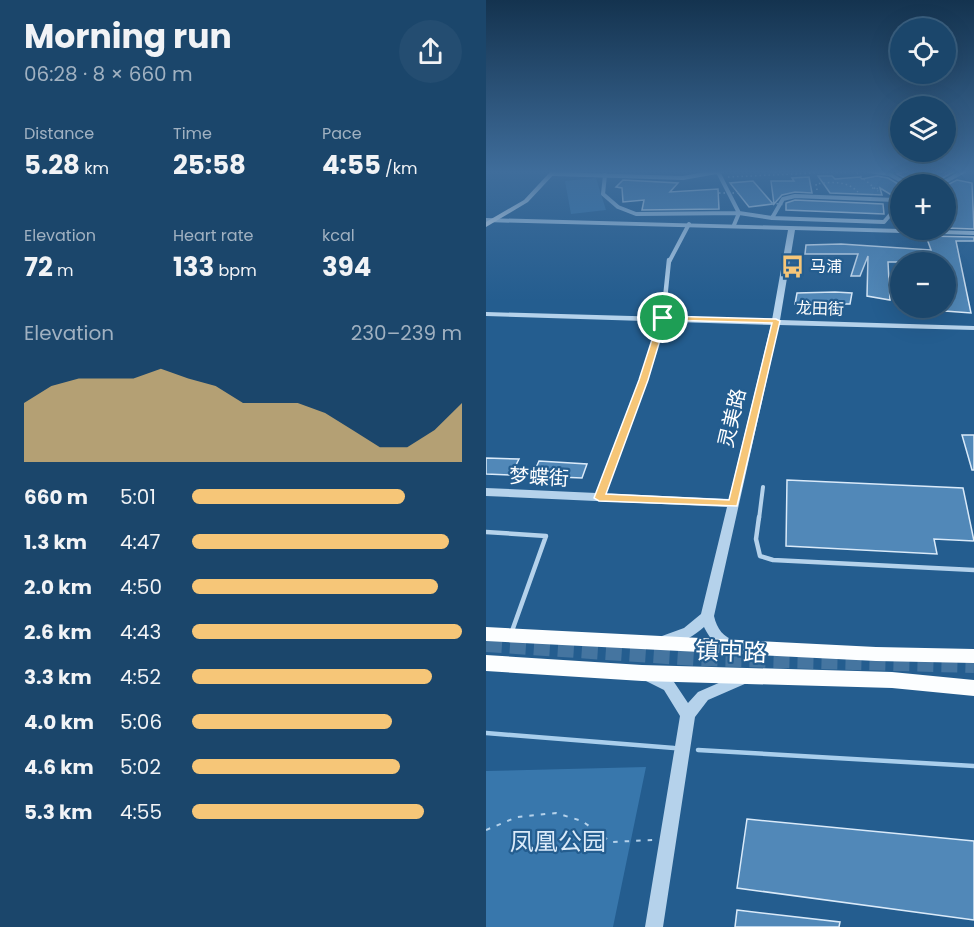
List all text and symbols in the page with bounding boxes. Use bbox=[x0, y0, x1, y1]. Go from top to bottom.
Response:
text: Morning run bbox=[24, 13, 232, 60]
map controls bbox=[890, 18, 956, 318]
button: locate bbox=[890, 18, 956, 84]
button: share bbox=[399, 20, 462, 83]
text: 06:28 · 8 × 660 m bbox=[24, 60, 193, 88]
button: layers bbox=[890, 96, 956, 162]
text: Distance bbox=[24, 122, 94, 145]
text: Time bbox=[173, 122, 212, 145]
text: Pace bbox=[322, 122, 362, 145]
text: 5.28 bbox=[24, 147, 80, 183]
text: 25:58 bbox=[173, 147, 246, 183]
text: 4:55 bbox=[322, 147, 381, 183]
text: km bbox=[80, 157, 109, 180]
text: /km bbox=[381, 157, 417, 180]
button: + bbox=[890, 174, 956, 240]
text: Elevation bbox=[24, 224, 96, 247]
text: Heart rate bbox=[173, 224, 253, 247]
text: kcal bbox=[322, 224, 355, 247]
text: 72 bbox=[24, 249, 53, 285]
text: 133 bbox=[173, 249, 214, 285]
text: 394 bbox=[322, 249, 371, 285]
button: − bbox=[890, 252, 956, 318]
bus stop icon: 马浦 bbox=[779, 253, 805, 279]
place label: 马浦 bbox=[810, 255, 842, 278]
text: m bbox=[53, 259, 74, 282]
text: bpm bbox=[214, 259, 257, 282]
pin bbox=[637, 292, 688, 343]
street label: 龙田街 bbox=[796, 296, 844, 321]
icon: arrive bbox=[646, 301, 679, 334]
text: Elevation bbox=[24, 319, 114, 347]
text: 230–239 m bbox=[351, 319, 462, 347]
street label: 灵美路 bbox=[712, 386, 752, 450]
street label: 梦蝶街 bbox=[508, 461, 570, 493]
text: 660 m bbox=[24, 483, 88, 511]
text: 5:01 bbox=[120, 483, 156, 511]
text: 1.3 km bbox=[24, 528, 87, 556]
text: 4:47 bbox=[120, 528, 160, 556]
text: 2.0 km bbox=[24, 573, 92, 601]
text: 4:50 bbox=[120, 573, 162, 601]
text: 2.6 km bbox=[24, 618, 92, 646]
text: 4:43 bbox=[120, 618, 161, 646]
street label: 镇中路 bbox=[694, 634, 768, 669]
text: 3.3 km bbox=[24, 663, 92, 691]
text: 4:52 bbox=[120, 663, 161, 691]
text: 4.0 km bbox=[24, 708, 94, 736]
text: 5:06 bbox=[120, 708, 162, 736]
text: 4.6 km bbox=[24, 753, 94, 781]
text: 5:02 bbox=[120, 753, 161, 781]
text: 5.3 km bbox=[24, 798, 93, 826]
text: 4:55 bbox=[120, 798, 162, 826]
park label: 凤凰公园 bbox=[510, 825, 606, 858]

